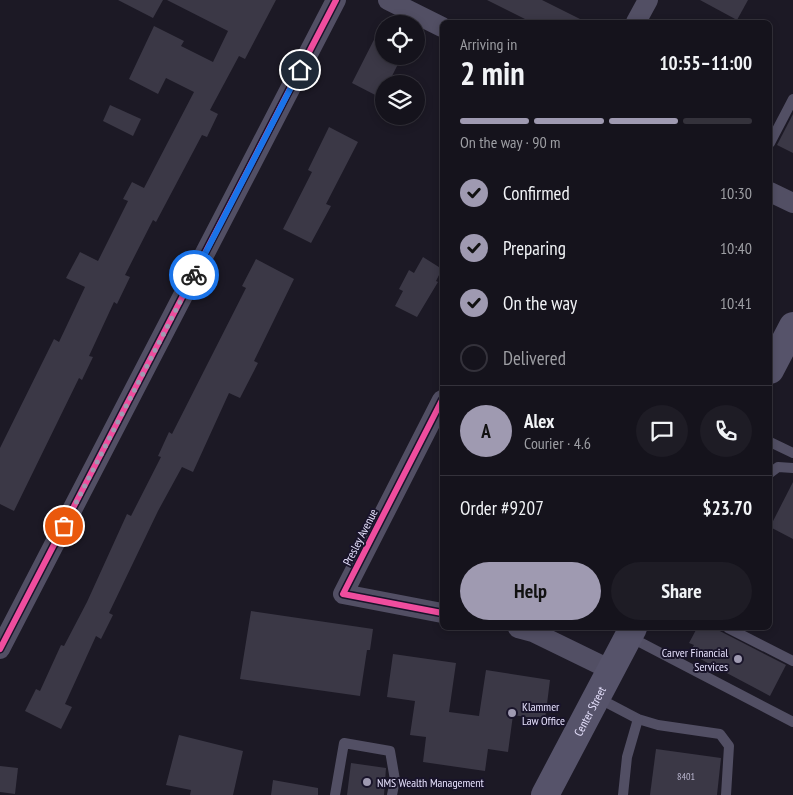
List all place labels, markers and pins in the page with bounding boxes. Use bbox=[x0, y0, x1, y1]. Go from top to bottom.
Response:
pin bbox=[279, 49, 321, 91]
pin bbox=[43, 505, 85, 547]
place label: Carver Financial Services bbox=[662, 645, 728, 674]
marker: Carver Financial Services bbox=[732, 653, 744, 665]
place label: Klammer Law Office bbox=[522, 699, 565, 728]
marker: Klammer Law Office bbox=[506, 707, 518, 719]
place label: NMS Wealth Management bbox=[377, 775, 485, 790]
marker: NMS Wealth Management bbox=[361, 776, 373, 788]

